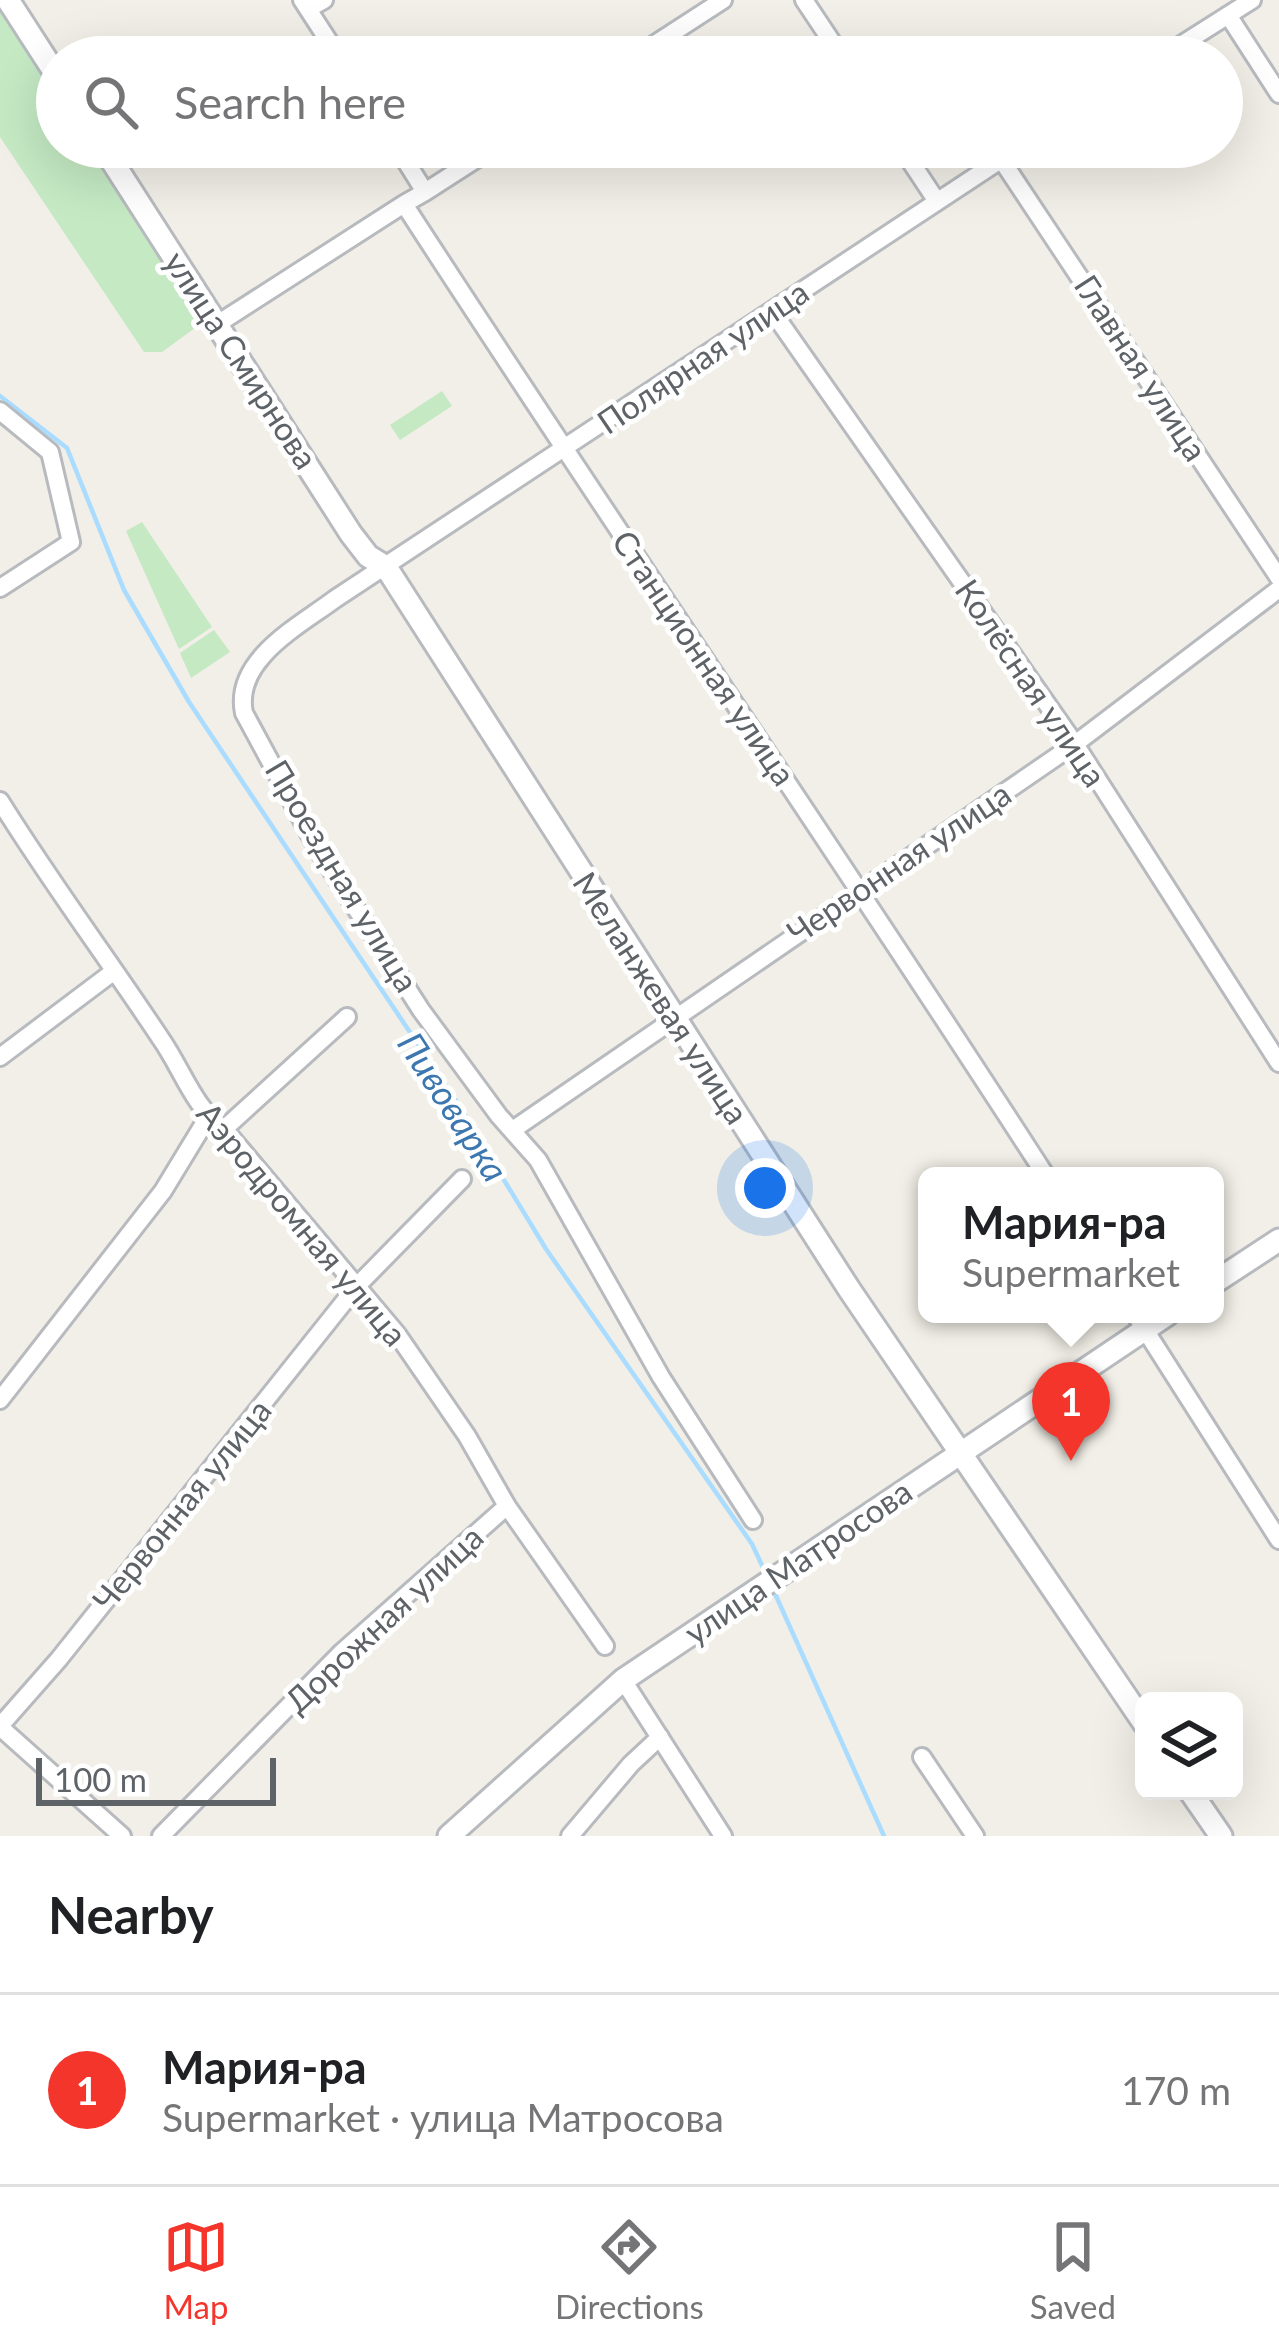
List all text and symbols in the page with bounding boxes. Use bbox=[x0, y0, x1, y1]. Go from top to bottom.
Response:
search box bbox=[36, 36, 1243, 168]
icon: search bbox=[78, 69, 144, 135]
text: Search here bbox=[174, 75, 406, 129]
street label: улица Смирнова bbox=[157, 243, 327, 476]
street label: Главная улица bbox=[1067, 267, 1217, 468]
street label: Полярная улица bbox=[589, 271, 816, 441]
street label: Станционная улица bbox=[605, 522, 805, 793]
street label: Колёсная улица bbox=[948, 571, 1116, 794]
street label: Проездная улица bbox=[258, 752, 428, 999]
street label: Червонная улица bbox=[779, 773, 1018, 952]
street label: Меланжевая улица bbox=[565, 864, 758, 1131]
water label: Пивоварка bbox=[389, 1024, 518, 1189]
street label: Аэродромная улица bbox=[189, 1094, 416, 1353]
your location bbox=[735, 1158, 795, 1218]
popup bbox=[918, 1167, 1224, 1323]
text: Мария-ра bbox=[962, 1195, 1167, 1249]
text: Supermarket bbox=[962, 1249, 1180, 1295]
pin: 1 bbox=[1032, 1362, 1110, 1461]
street label: Червонная улица bbox=[84, 1390, 279, 1618]
street label: улица Матросова bbox=[676, 1470, 919, 1652]
street label: Дорожная улица bbox=[276, 1516, 491, 1720]
map controls bbox=[1135, 1692, 1243, 1800]
button: layers bbox=[1135, 1692, 1243, 1800]
scale bar bbox=[36, 1752, 276, 1805]
text: 100 m bbox=[54, 1759, 147, 1799]
text: Nearby bbox=[48, 1884, 214, 1945]
text: Мария-ра bbox=[162, 2040, 367, 2094]
text: 1 bbox=[76, 2067, 98, 2113]
text: 170 m bbox=[1121, 2067, 1231, 2113]
text: Supermarket · улица Матросова bbox=[162, 2094, 724, 2140]
tab: Map bbox=[163, 2214, 229, 2326]
tab: Directions bbox=[555, 2214, 704, 2326]
tab: Saved bbox=[1030, 2214, 1116, 2326]

